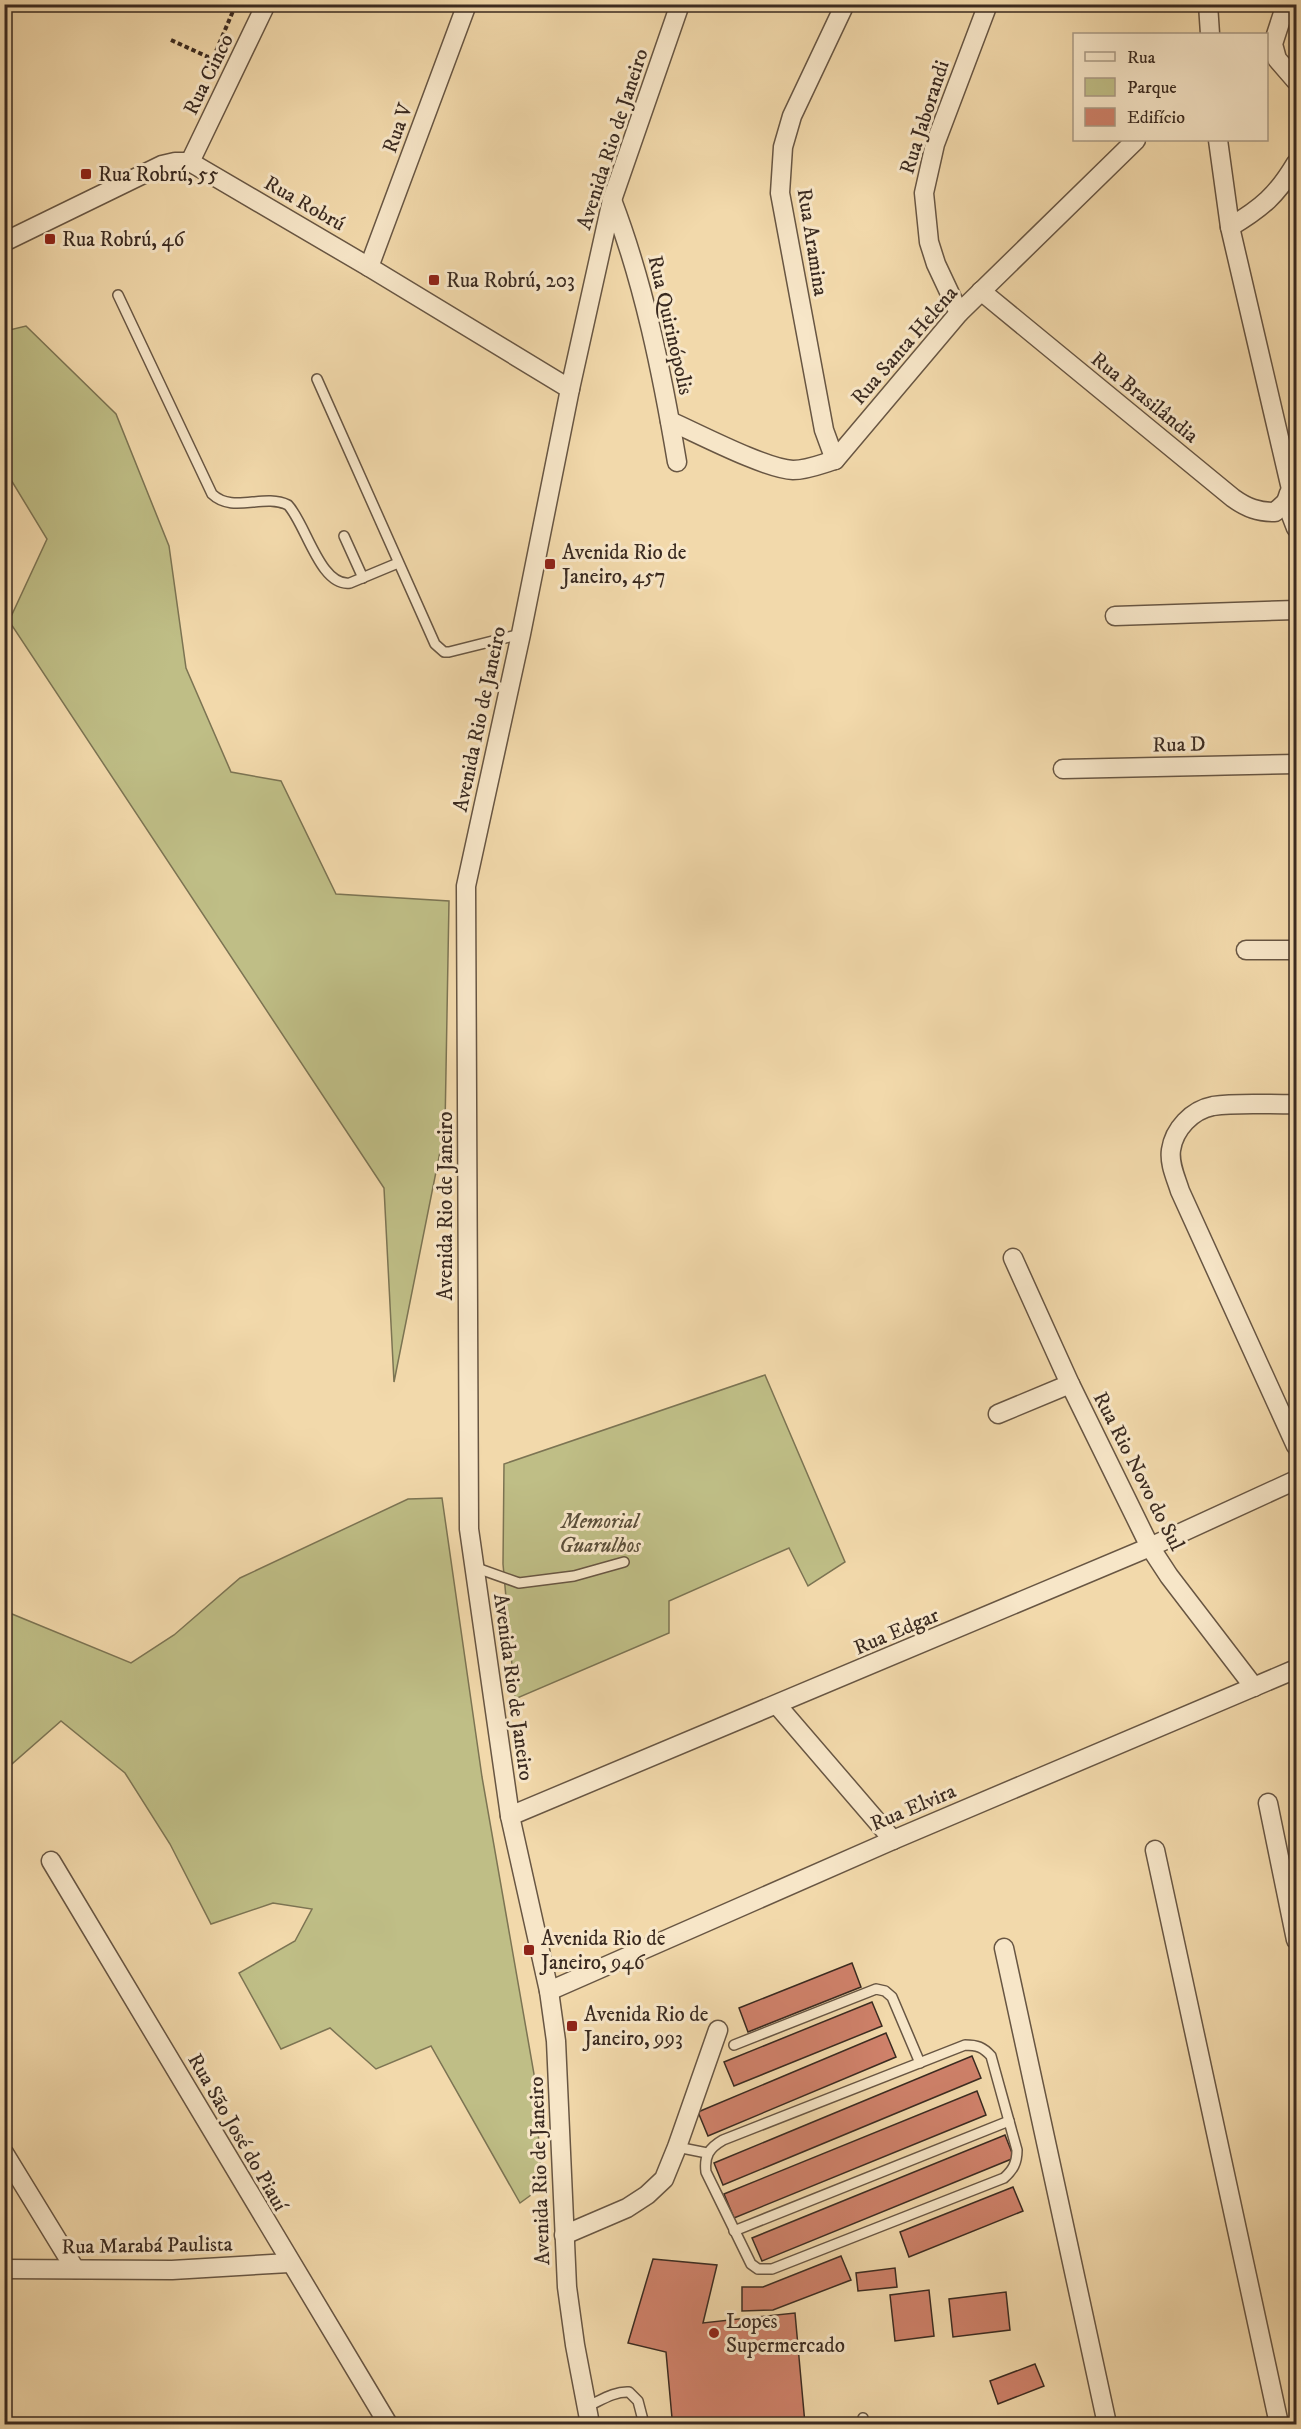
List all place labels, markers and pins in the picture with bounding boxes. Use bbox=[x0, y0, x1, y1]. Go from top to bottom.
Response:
place label: Rua Robrú, 55 bbox=[98, 162, 218, 188]
marker: Rua Robrú, 55 bbox=[79, 167, 93, 181]
place label: Rua Robrú, 46 bbox=[62, 227, 186, 253]
marker: Rua Robrú, 46 bbox=[43, 232, 57, 246]
place label: Rua Robrú, 203 bbox=[446, 268, 575, 294]
marker: Rua Robrú, 203 bbox=[427, 273, 441, 287]
place label: Avenida Rio de Janeiro, 457 bbox=[560, 540, 687, 590]
marker: Avenida Rio de Janeiro, 457 bbox=[543, 557, 557, 571]
place label: Avenida Rio de Janeiro, 946 bbox=[539, 1926, 666, 1976]
marker: Avenida Rio de Janeiro, 946 bbox=[522, 1943, 536, 1957]
place label: Avenida Rio de Janeiro, 993 bbox=[582, 2002, 709, 2052]
marker: Avenida Rio de Janeiro, 993 bbox=[565, 2019, 579, 2033]
place label: Lopes Supermercado bbox=[726, 2309, 845, 2359]
marker: Lopes Supermercado bbox=[707, 2326, 721, 2340]

